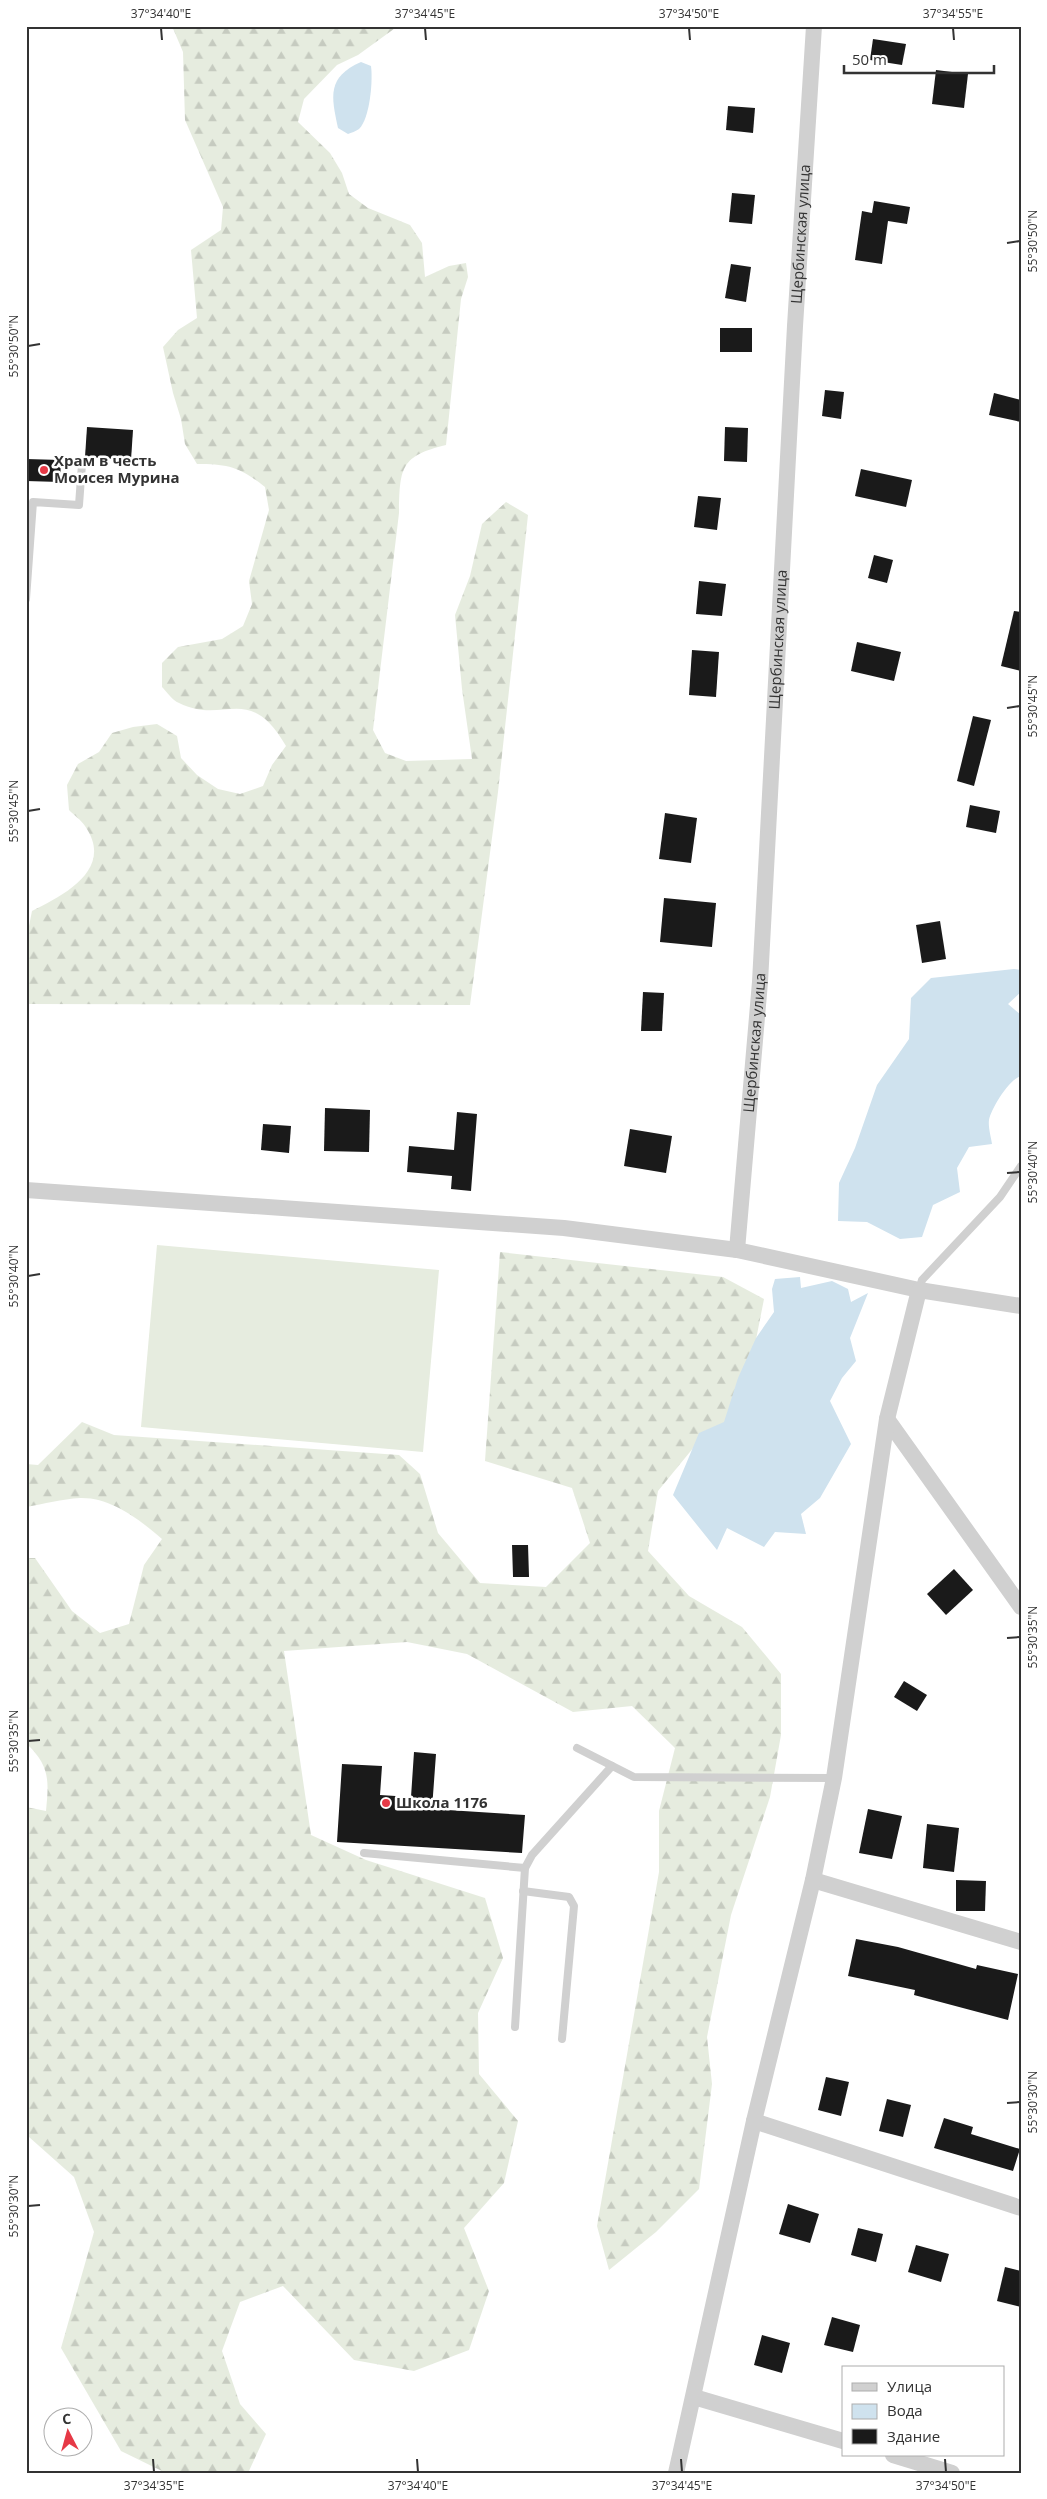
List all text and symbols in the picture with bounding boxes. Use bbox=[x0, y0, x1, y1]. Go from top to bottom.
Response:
text: 37°34'40"E bbox=[131, 5, 191, 22]
text: 37°34'45"E bbox=[395, 5, 455, 22]
text: 37°34'50"E bbox=[659, 5, 719, 22]
text: 37°34'55"E bbox=[923, 5, 983, 22]
scale bar bbox=[844, 42, 994, 74]
text: 50 m bbox=[852, 49, 887, 69]
street label: Щербинская улица bbox=[785, 164, 814, 305]
text: 55°30'50"N bbox=[1024, 210, 1041, 272]
text: 55°30'50"N bbox=[5, 315, 22, 377]
place label: Храм в честь Моисея Мурина bbox=[54, 450, 180, 487]
marker: Храм в честь Моисея Мурина bbox=[38, 464, 50, 476]
street label: Щербинская улица bbox=[764, 569, 791, 710]
text: 55°30'45"N bbox=[1024, 675, 1041, 737]
text: 55°30'45"N bbox=[5, 780, 22, 842]
street label: Щербинская улица bbox=[738, 972, 769, 1113]
text: 55°30'40"N bbox=[1024, 1141, 1041, 1203]
text: 55°30'40"N bbox=[5, 1245, 22, 1307]
text: 55°30'35"N bbox=[1024, 1606, 1041, 1668]
text: 55°30'35"N bbox=[5, 1710, 22, 1772]
place label: Школа 1176 bbox=[396, 1792, 488, 1812]
marker: Школа 1176 bbox=[380, 1797, 392, 1809]
text: 55°30'30"N bbox=[1024, 2071, 1041, 2133]
text: 55°30'30"N bbox=[5, 2175, 22, 2237]
legend bbox=[842, 2366, 1004, 2456]
text: Улица bbox=[887, 2376, 932, 2396]
text: Вода bbox=[887, 2400, 923, 2420]
north arrow bbox=[42, 2406, 92, 2456]
text: С bbox=[61, 2409, 72, 2428]
text: Здание bbox=[887, 2426, 940, 2446]
text: 37°34'35"E bbox=[124, 2477, 184, 2494]
text: 37°34'40"E bbox=[388, 2477, 448, 2494]
text: 37°34'45"E bbox=[652, 2477, 712, 2494]
text: 37°34'50"E bbox=[916, 2477, 976, 2494]

